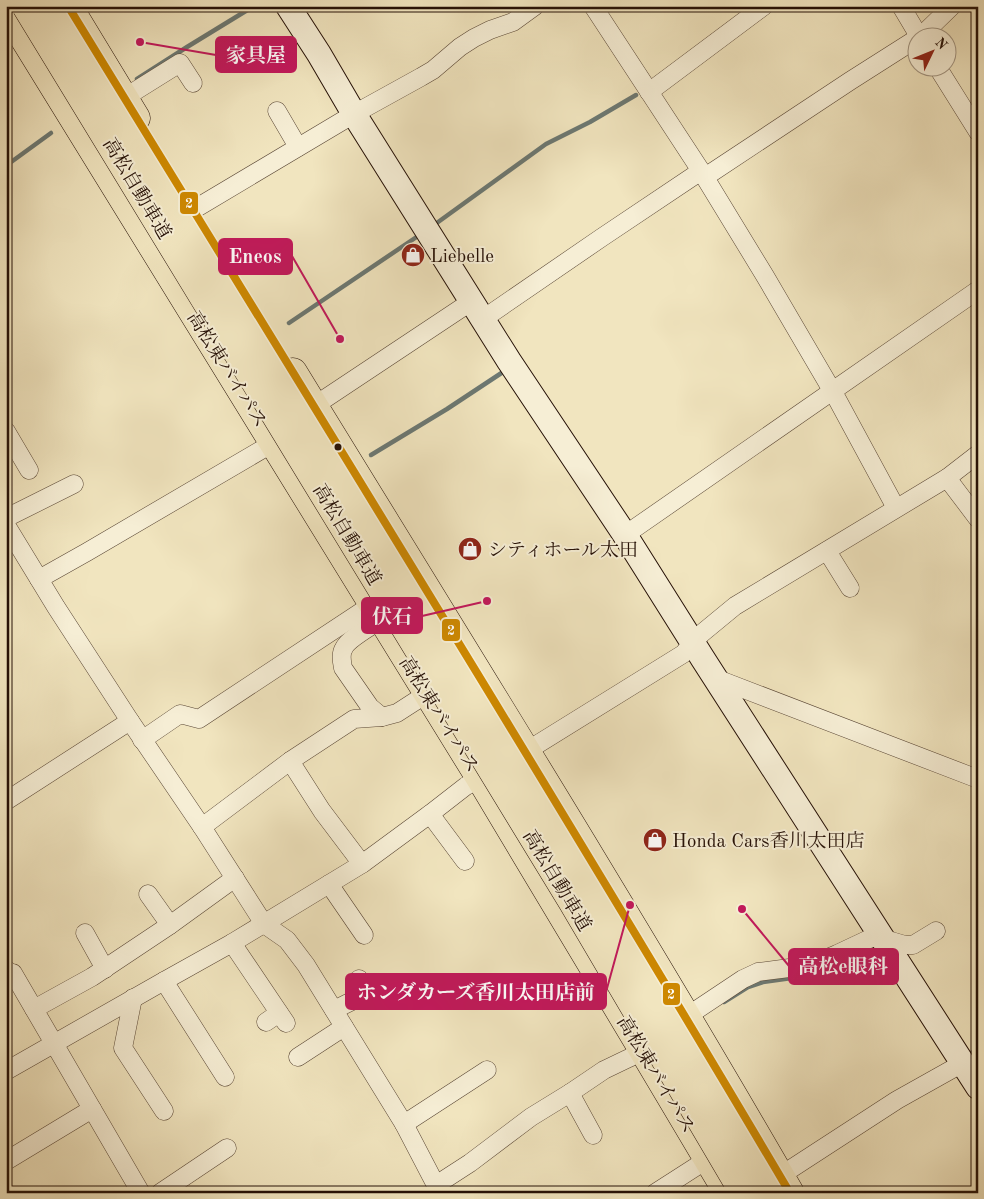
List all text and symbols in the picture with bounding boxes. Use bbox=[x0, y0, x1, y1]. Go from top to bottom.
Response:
north arrow bbox=[906, 28, 956, 78]
text: N bbox=[932, 35, 950, 53]
callout: 家具屋 bbox=[216, 37, 296, 72]
text: 家具屋 bbox=[226, 45, 286, 67]
street label: 高松自動車道 bbox=[98, 134, 176, 243]
line badge: 2 bbox=[179, 191, 199, 215]
text: 2 bbox=[185, 197, 193, 211]
callout: Eneos bbox=[219, 239, 292, 274]
shop icon: Liebelle bbox=[400, 242, 426, 268]
text: Eneos bbox=[228, 248, 282, 268]
place label: Liebelle bbox=[430, 248, 494, 267]
street label: 高松東バイパス bbox=[183, 307, 272, 432]
unlabelled marker bbox=[333, 442, 343, 452]
street label: 高松自動車道 bbox=[308, 480, 386, 589]
shop icon: シティホール太田 bbox=[457, 536, 483, 562]
place label: シティホール太田 bbox=[488, 540, 638, 561]
callout: 伏石 bbox=[362, 598, 422, 633]
text: 伏石 bbox=[372, 606, 412, 628]
line badge: 2 bbox=[441, 618, 461, 642]
text: 2 bbox=[447, 624, 455, 638]
street label: 高松東バイパス bbox=[395, 652, 484, 777]
street label: 高松自動車道 bbox=[518, 826, 596, 935]
shop icon: Honda Cars香川太田店 bbox=[642, 827, 668, 853]
place label: Honda Cars香川太田店 bbox=[672, 831, 864, 852]
callout: 高松e眼科 bbox=[789, 949, 898, 984]
text: 高松e眼科 bbox=[798, 956, 888, 978]
callout: ホンダカーズ香川太田店前 bbox=[346, 974, 606, 1009]
text: ホンダカーズ香川太田店前 bbox=[357, 981, 595, 1004]
line badge: 2 bbox=[662, 982, 681, 1006]
text: 2 bbox=[667, 988, 675, 1002]
street label: 高松東バイパス bbox=[613, 1012, 700, 1137]

